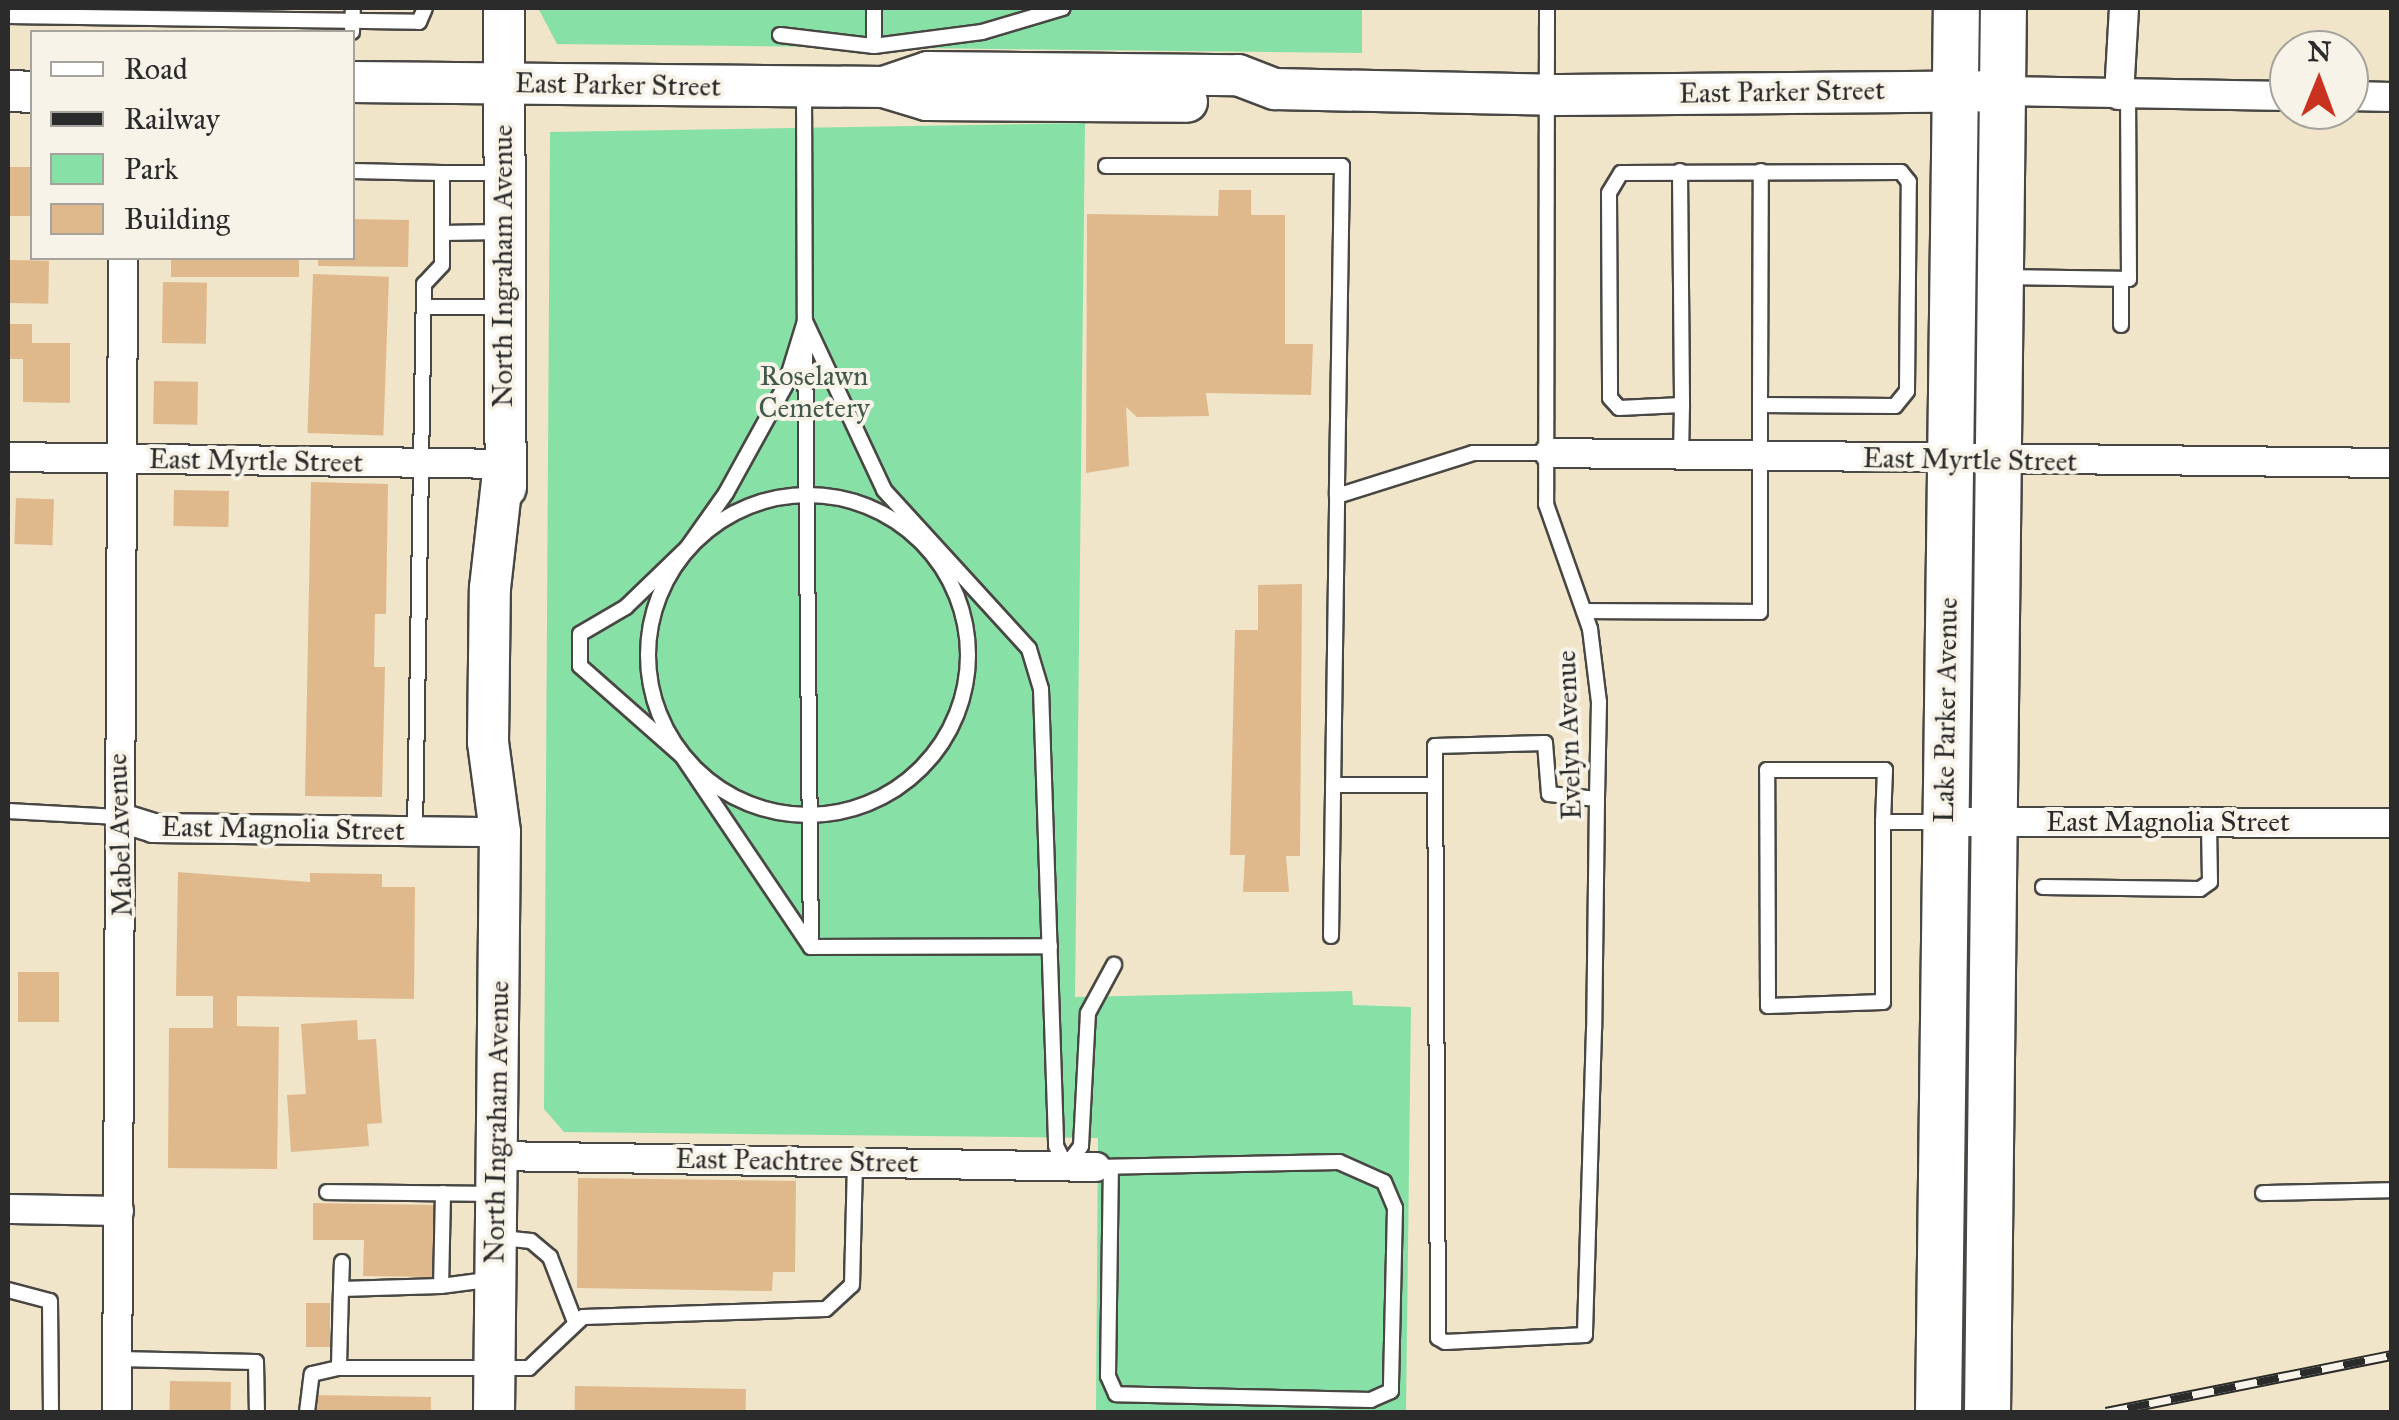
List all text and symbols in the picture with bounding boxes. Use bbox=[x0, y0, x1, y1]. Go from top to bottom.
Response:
legend bbox=[30, 30, 355, 260]
north arrow bbox=[2269, 30, 2369, 130]
text: N bbox=[2307, 34, 2332, 69]
text: Road bbox=[124, 51, 188, 87]
street label: East Parker Street bbox=[515, 66, 721, 104]
street label: East Parker Street bbox=[1679, 73, 1885, 111]
text: Railway bbox=[124, 101, 220, 137]
street label: North Ingraham Avenue bbox=[486, 124, 520, 408]
text: Park bbox=[124, 151, 178, 187]
text: Building bbox=[124, 201, 230, 237]
park label: Roselawn Cemetery bbox=[758, 359, 870, 425]
street label: East Myrtle Street bbox=[1862, 441, 2078, 479]
street label: East Myrtle Street bbox=[148, 442, 364, 480]
street label: Lake Parker Avenue bbox=[1927, 597, 1965, 823]
street label: Evelyn Avenue bbox=[1549, 650, 1589, 820]
street label: Mabel Avenue bbox=[100, 753, 140, 917]
street label: East Magnolia Street bbox=[2046, 805, 2290, 839]
street label: East Magnolia Street bbox=[161, 810, 405, 848]
street label: North Ingraham Avenue bbox=[478, 980, 516, 1264]
street label: East Peachtree Street bbox=[675, 1142, 919, 1180]

